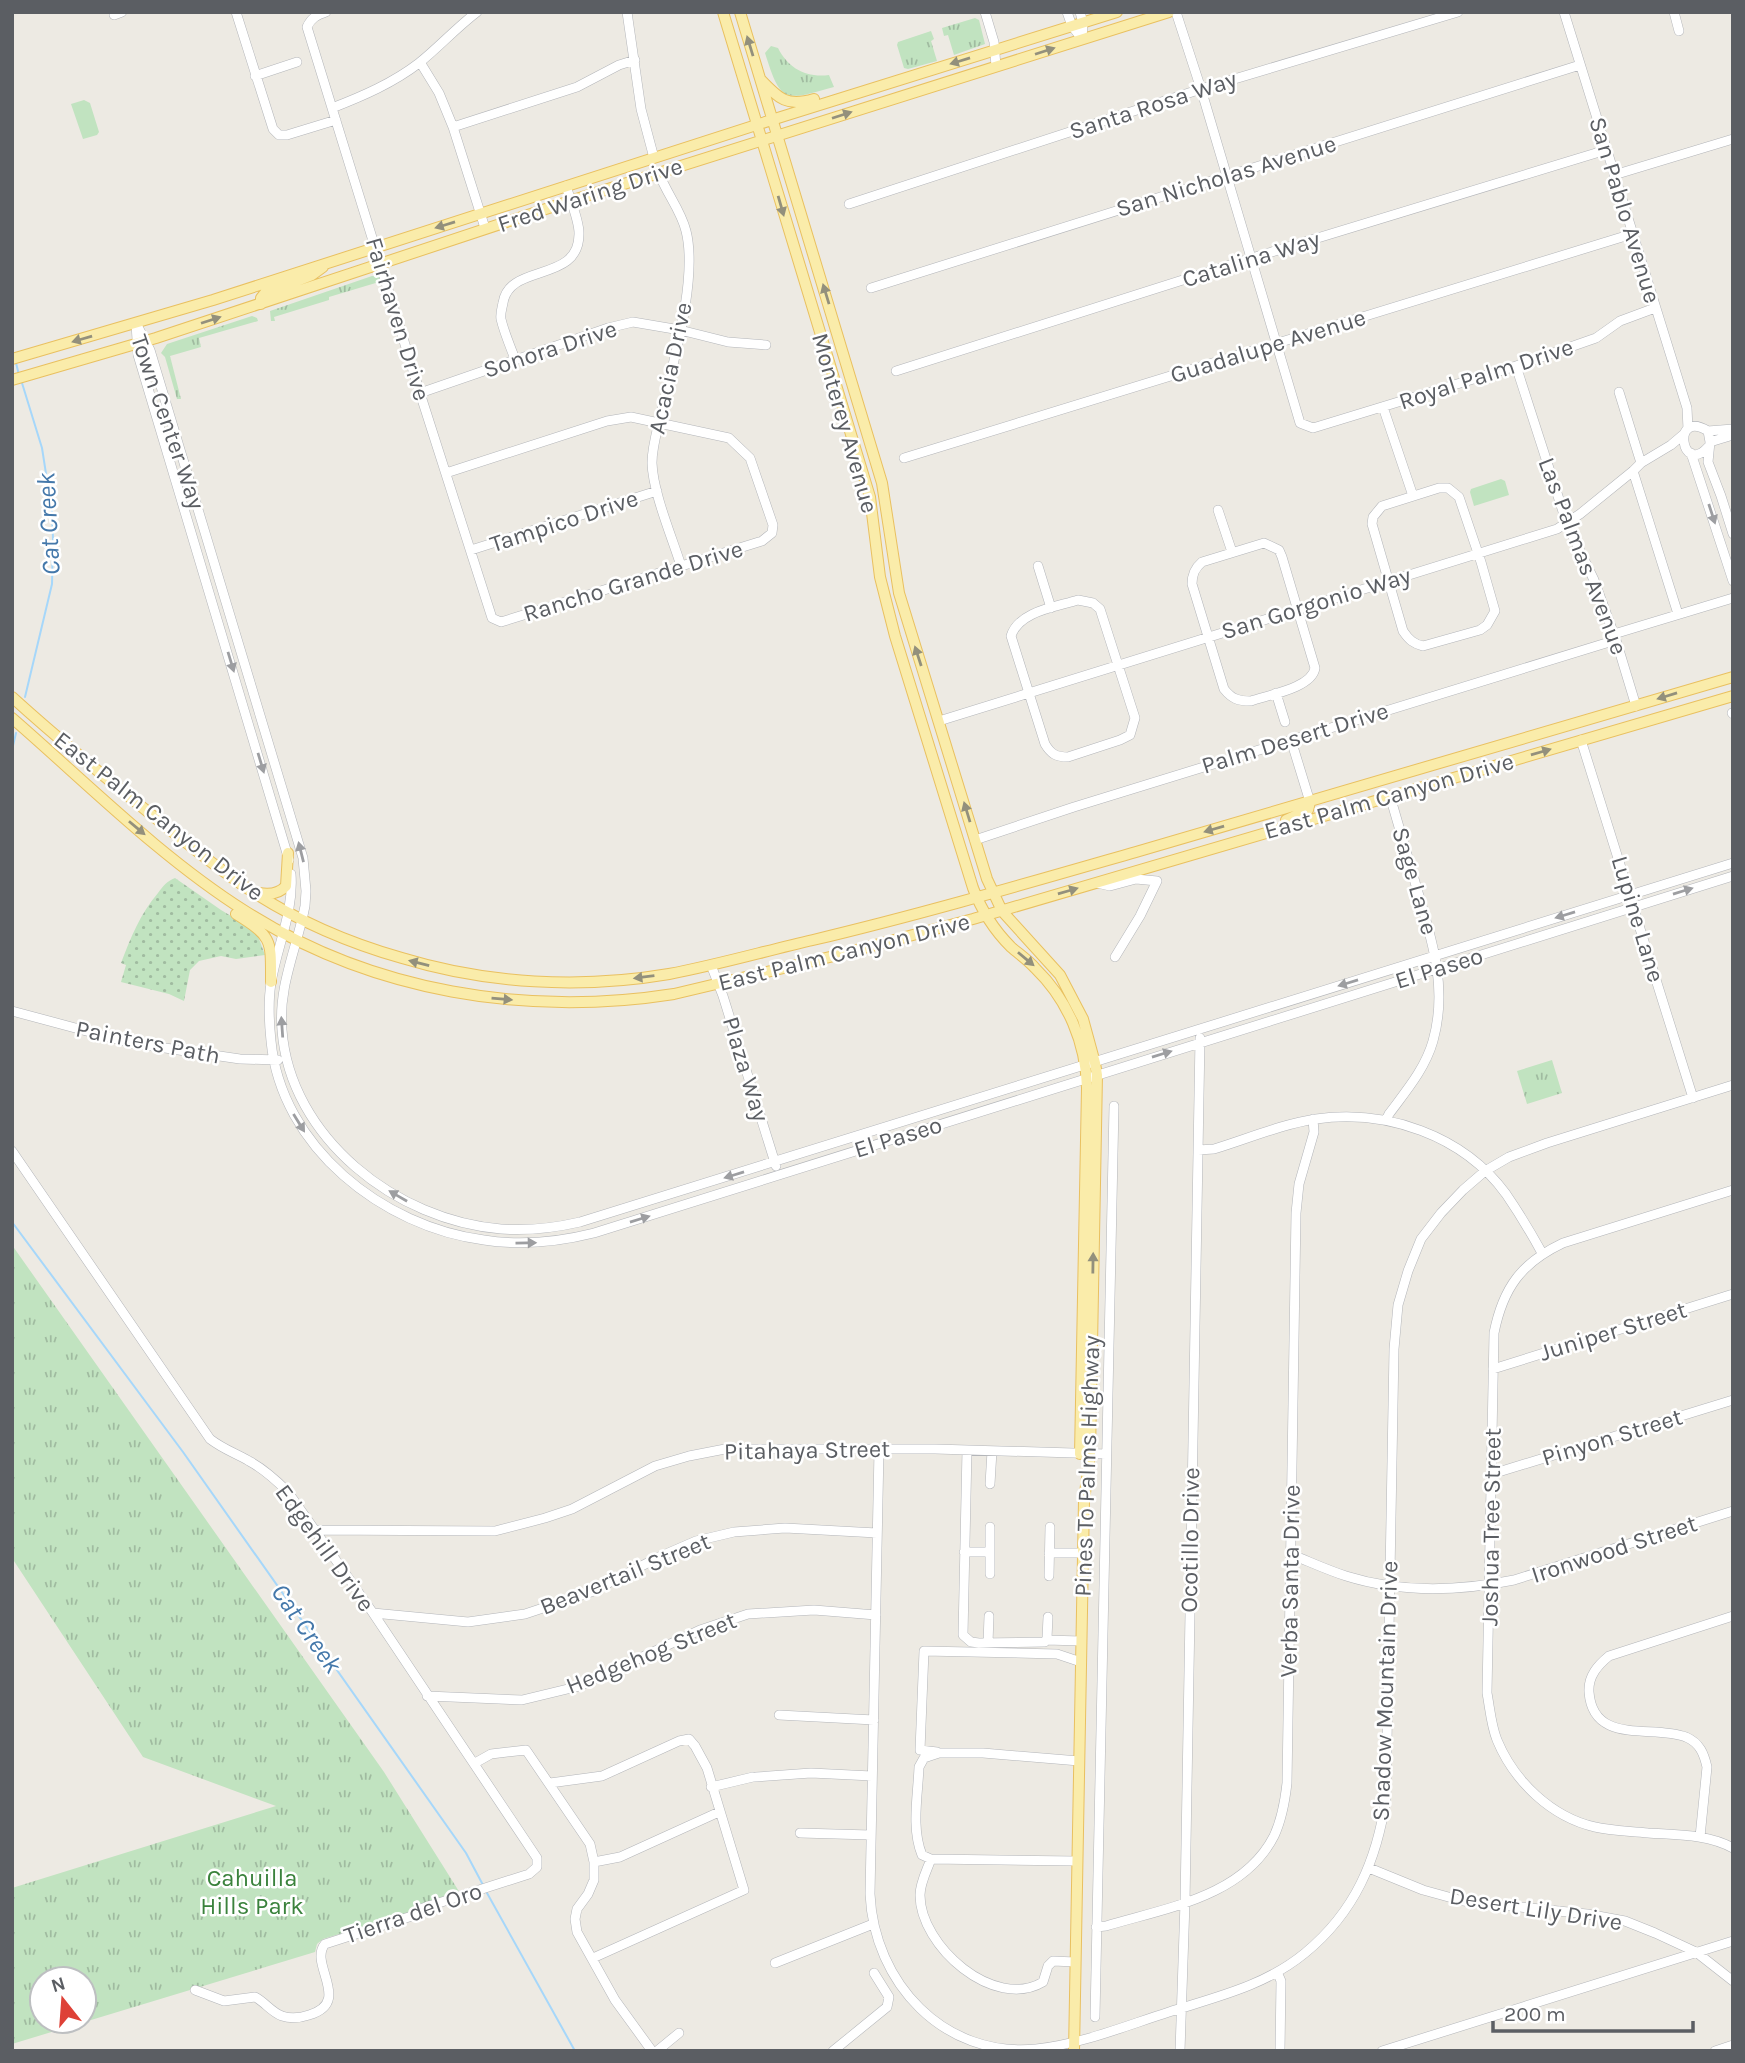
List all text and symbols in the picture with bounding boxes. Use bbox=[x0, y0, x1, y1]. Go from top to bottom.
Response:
one-way arrow bbox=[745, 35, 755, 56]
one-way arrow bbox=[1035, 45, 1056, 55]
one-way arrow bbox=[949, 56, 970, 67]
street label: Santa Rosa Way bbox=[1066, 65, 1240, 145]
one-way arrow bbox=[831, 109, 852, 119]
street label: San Pablo Avenue bbox=[1583, 114, 1667, 306]
street label: San Nicholas Avenue bbox=[1113, 129, 1339, 223]
street label: Fred Waring Drive bbox=[494, 152, 686, 238]
one-way arrow bbox=[777, 196, 787, 217]
one-way arrow bbox=[434, 220, 455, 230]
street label: Catalina Way bbox=[1179, 225, 1323, 293]
street label: Fairhaven Drive bbox=[360, 234, 436, 404]
one-way arrow bbox=[820, 283, 830, 304]
street label: Acacia Drive bbox=[642, 300, 698, 436]
street label: Guadalupe Avenue bbox=[1167, 303, 1369, 389]
one-way arrow bbox=[201, 314, 222, 325]
street label: Sonora Drive bbox=[480, 314, 620, 384]
street label: Monterey Avenue bbox=[806, 330, 884, 516]
street label: Town Center Way bbox=[125, 331, 211, 513]
street label: Royal Palm Drive bbox=[1395, 333, 1577, 415]
one-way arrow bbox=[71, 335, 92, 345]
street label: Las Palmas Avenue bbox=[1532, 453, 1634, 659]
water label: Cat Creek bbox=[30, 471, 67, 576]
street label: Tampico Drive bbox=[486, 484, 642, 558]
one-way arrow bbox=[1707, 504, 1718, 525]
street label: Rancho Grande Drive bbox=[520, 534, 746, 628]
street label: San Gorgonio Way bbox=[1218, 561, 1414, 645]
one-way arrow bbox=[912, 645, 923, 666]
one-way arrow bbox=[226, 652, 236, 673]
one-way arrow bbox=[1657, 692, 1678, 702]
street label: Palm Desert Drive bbox=[1198, 696, 1392, 780]
street label: East Palm Canyon Drive bbox=[49, 725, 269, 907]
one-way arrow bbox=[1530, 746, 1552, 757]
street label: East Palm Canyon Drive bbox=[1261, 747, 1517, 845]
one-way arrow bbox=[256, 753, 266, 774]
one-way arrow bbox=[961, 801, 971, 822]
one-way arrow bbox=[128, 820, 145, 835]
street label: Sage Lane bbox=[1386, 824, 1444, 938]
one-way arrow bbox=[1203, 825, 1224, 835]
one-way arrow bbox=[295, 840, 306, 862]
street label: Lupine Lane bbox=[1606, 852, 1670, 986]
one-way arrow bbox=[1057, 886, 1078, 896]
one-way arrow bbox=[1673, 886, 1694, 896]
street label: East Palm Canyon Drive bbox=[715, 907, 973, 997]
one-way arrow bbox=[1555, 910, 1576, 921]
street label: El Paseo bbox=[1392, 941, 1486, 995]
one-way arrow bbox=[1017, 951, 1034, 966]
one-way arrow bbox=[407, 957, 429, 968]
one-way arrow bbox=[633, 972, 655, 983]
one-way arrow bbox=[1337, 978, 1358, 989]
one-way arrow bbox=[492, 994, 514, 1005]
street label: Plaza Way bbox=[717, 1013, 775, 1125]
street label: Painters Path bbox=[73, 1014, 223, 1070]
one-way arrow bbox=[276, 1016, 287, 1038]
one-way arrow bbox=[1152, 1048, 1173, 1059]
street label: El Paseo bbox=[851, 1110, 945, 1164]
one-way arrow bbox=[293, 1113, 306, 1132]
one-way arrow bbox=[723, 1170, 744, 1180]
one-way arrow bbox=[388, 1190, 408, 1202]
one-way arrow bbox=[630, 1213, 651, 1223]
one-way arrow bbox=[515, 1237, 537, 1248]
one-way arrow bbox=[1088, 1252, 1099, 1274]
street label: Juniper Street bbox=[1536, 1295, 1690, 1367]
street label: Pines To Palms Highway bbox=[1068, 1335, 1106, 1597]
street label: Pinyon Street bbox=[1538, 1402, 1686, 1472]
street label: Joshua Tree Street bbox=[1475, 1428, 1507, 1626]
street label: Pitahaya Street bbox=[724, 1435, 890, 1465]
street label: Ocotillo Drive bbox=[1175, 1467, 1205, 1613]
street label: Edgehill Drive bbox=[269, 1479, 381, 1617]
street label: Verba Santa Drive bbox=[1274, 1484, 1306, 1678]
street label: Ironwood Street bbox=[1528, 1509, 1700, 1589]
street label: Beavertail Street bbox=[536, 1527, 714, 1621]
street label: Shadow Mountain Drive bbox=[1366, 1560, 1404, 1822]
water label: Cat Creek bbox=[265, 1577, 349, 1680]
street label: Hedgehog Street bbox=[562, 1606, 740, 1700]
park label: Cahuilla Hills Park bbox=[200, 1864, 304, 1920]
street label: Tierra del Oro bbox=[340, 1876, 486, 1950]
street label: Desert Lily Drive bbox=[1448, 1882, 1624, 1936]
north arrow bbox=[28, 1965, 98, 2035]
text: N bbox=[49, 1972, 68, 1997]
scale bar bbox=[1493, 1990, 1692, 2034]
text: 200 m bbox=[1504, 2002, 1566, 2026]

